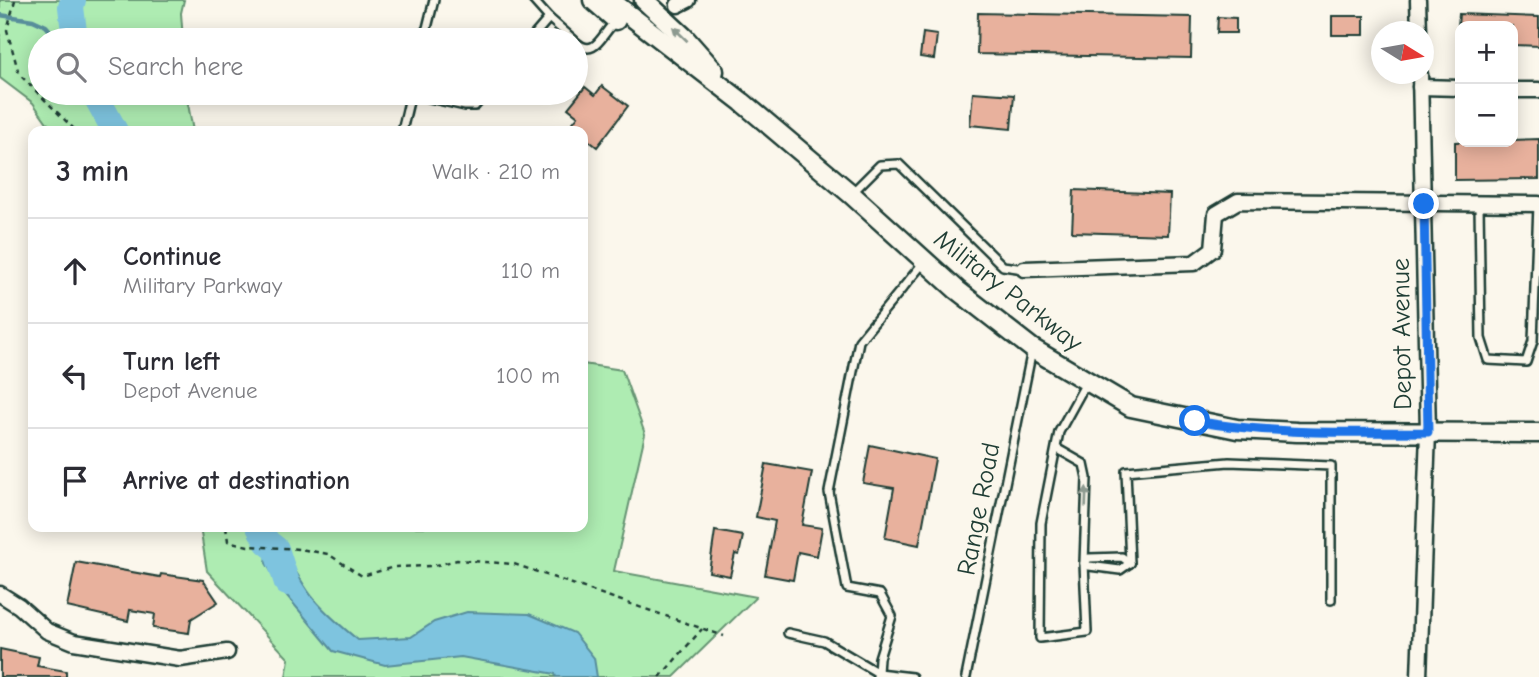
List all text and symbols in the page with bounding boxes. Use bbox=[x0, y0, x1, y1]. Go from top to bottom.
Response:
north arrow bbox=[1371, 21, 1434, 84]
map controls bbox=[1455, 21, 1518, 147]
button: + bbox=[1455, 21, 1518, 84]
one-way arrow bbox=[672, 26, 689, 42]
search box bbox=[28, 28, 588, 105]
icon: search bbox=[52, 48, 90, 86]
text: Search here bbox=[108, 52, 243, 82]
button: − bbox=[1455, 84, 1518, 147]
text: 3 min bbox=[56, 154, 129, 189]
text: Walk · 210 m bbox=[432, 158, 560, 185]
route end bbox=[1408, 188, 1439, 219]
street label: Military Parkway bbox=[928, 224, 1088, 358]
text: Continue bbox=[123, 242, 221, 272]
icon: ahead bbox=[56, 252, 94, 290]
text: 110 m bbox=[501, 257, 560, 284]
street label: Depot Avenue bbox=[1386, 258, 1418, 410]
text: Military Parkway bbox=[123, 272, 282, 299]
text: Turn left bbox=[123, 347, 220, 377]
icon: left bbox=[56, 357, 94, 395]
text: 100 m bbox=[496, 362, 560, 389]
text: Depot Avenue bbox=[123, 377, 257, 404]
route start bbox=[1179, 405, 1210, 436]
street label: Range Road bbox=[951, 440, 1007, 578]
icon: arrive bbox=[56, 462, 94, 500]
text: Arrive at destination bbox=[123, 466, 350, 496]
one-way arrow bbox=[1081, 486, 1092, 508]

